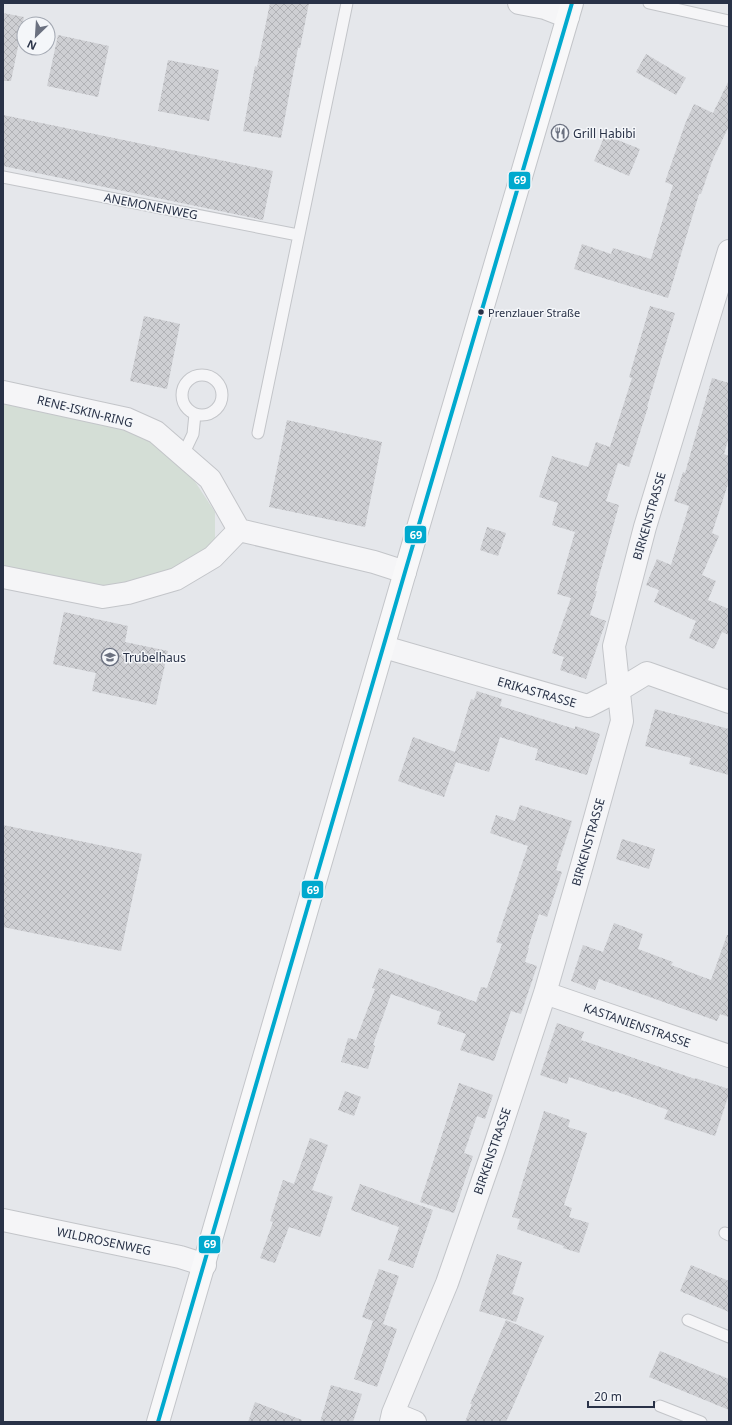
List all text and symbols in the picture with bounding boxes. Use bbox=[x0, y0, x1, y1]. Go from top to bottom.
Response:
north arrow bbox=[16, 16, 56, 56]
text: N bbox=[24, 37, 39, 54]
restaurant icon: Grill Habibi bbox=[550, 123, 570, 143]
place label: Grill Habibi bbox=[573, 125, 636, 142]
line badge: 69 bbox=[508, 171, 531, 190]
text: 69 bbox=[514, 172, 526, 187]
street label: ANEMONENWEG bbox=[103, 189, 199, 223]
place label: Prenzlauer Straße bbox=[488, 305, 580, 320]
marker: Prenzlauer Straße bbox=[476, 307, 486, 317]
street label: RENE-ISKIN-RING bbox=[35, 391, 135, 431]
street label: BIRKENSTRASSE bbox=[628, 470, 670, 562]
line badge: 69 bbox=[404, 525, 427, 544]
text: 69 bbox=[410, 527, 422, 542]
school or university icon: Trubelhaus bbox=[100, 647, 120, 667]
place label: Trubelhaus bbox=[123, 649, 186, 666]
street label: ERIKASTRASSE bbox=[495, 673, 579, 711]
street label: BIRKENSTRASSE bbox=[567, 796, 609, 888]
line badge: 69 bbox=[301, 880, 324, 899]
text: 69 bbox=[307, 882, 319, 897]
street label: KASTANIENSTRASSE bbox=[581, 999, 693, 1051]
street label: BIRKENSTRASSE bbox=[469, 1105, 515, 1197]
street label: WILDROSENWEG bbox=[55, 1223, 153, 1259]
line badge: 69 bbox=[198, 1235, 221, 1254]
text: 69 bbox=[204, 1236, 216, 1251]
scale bar bbox=[588, 1383, 654, 1409]
text: 20 m bbox=[594, 1388, 622, 1405]

